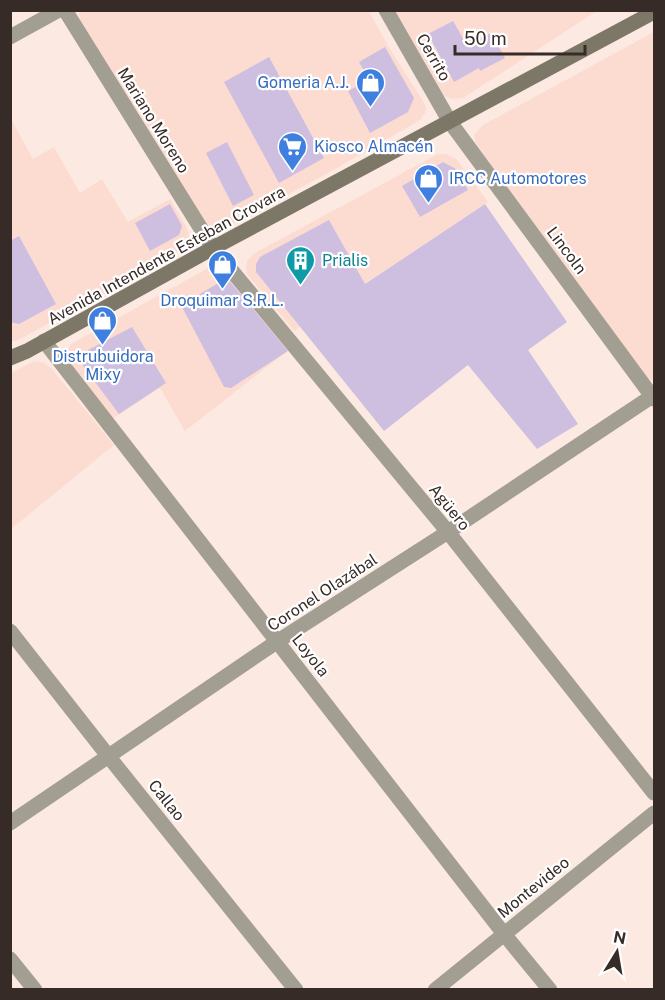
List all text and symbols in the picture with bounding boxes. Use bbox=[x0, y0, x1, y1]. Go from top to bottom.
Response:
scale bar bbox=[455, 18, 586, 56]
text: 50 m bbox=[464, 28, 507, 49]
street label: Cerrito bbox=[412, 30, 455, 84]
street label: Mariano Moreno bbox=[114, 64, 194, 176]
shop icon: Gomeria A.J. bbox=[354, 66, 386, 108]
place label: Gomeria A.J. bbox=[257, 73, 349, 92]
supermarket icon: Kiosco Almacén bbox=[277, 130, 309, 172]
place label: Kiosco Almacén bbox=[314, 137, 433, 156]
shop icon: IRCC Automotores bbox=[412, 162, 444, 204]
place label: IRCC Automotores bbox=[449, 169, 587, 188]
street label: Avenida Intendente Esteban Crovara bbox=[44, 182, 288, 329]
street label: Lincoln bbox=[543, 223, 591, 278]
building icon: Prialis bbox=[285, 244, 317, 286]
shop icon: Droquimar S.R.L. bbox=[206, 248, 238, 290]
place label: Prialis bbox=[322, 251, 368, 270]
place label: Droquimar S.R.L. bbox=[160, 291, 284, 310]
shop icon: Distrubuidora Mixy bbox=[87, 304, 119, 346]
place label: Distrubuidora Mixy bbox=[52, 347, 154, 384]
street label: Agüero bbox=[425, 480, 474, 534]
street label: Coronel Olazábal bbox=[264, 550, 381, 635]
street label: Loyola bbox=[288, 630, 333, 680]
street label: Callao bbox=[144, 776, 189, 825]
street label: Montevideo bbox=[494, 853, 573, 922]
north arrow bbox=[587, 922, 647, 982]
text: N bbox=[612, 927, 628, 948]

